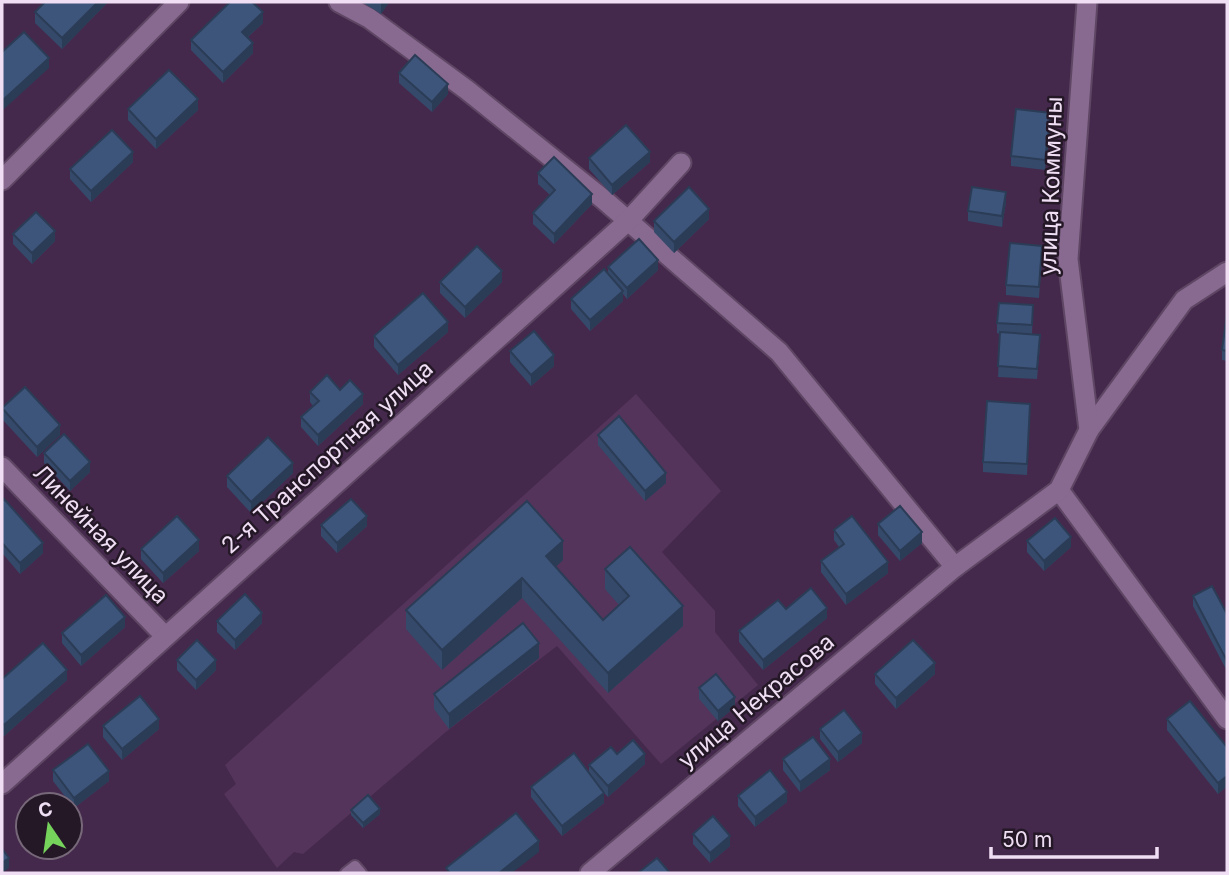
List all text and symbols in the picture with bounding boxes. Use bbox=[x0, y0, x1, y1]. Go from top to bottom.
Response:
street label: улица Коммуны bbox=[1034, 96, 1068, 276]
street label: 2-я Транспортная улица bbox=[215, 355, 439, 559]
street label: Линейная улица bbox=[28, 459, 174, 609]
street label: улица Некрасова bbox=[672, 628, 840, 774]
north arrow bbox=[14, 791, 84, 861]
text: С bbox=[36, 797, 55, 823]
scale bar bbox=[991, 816, 1157, 860]
text: 50 m bbox=[1002, 827, 1052, 852]

